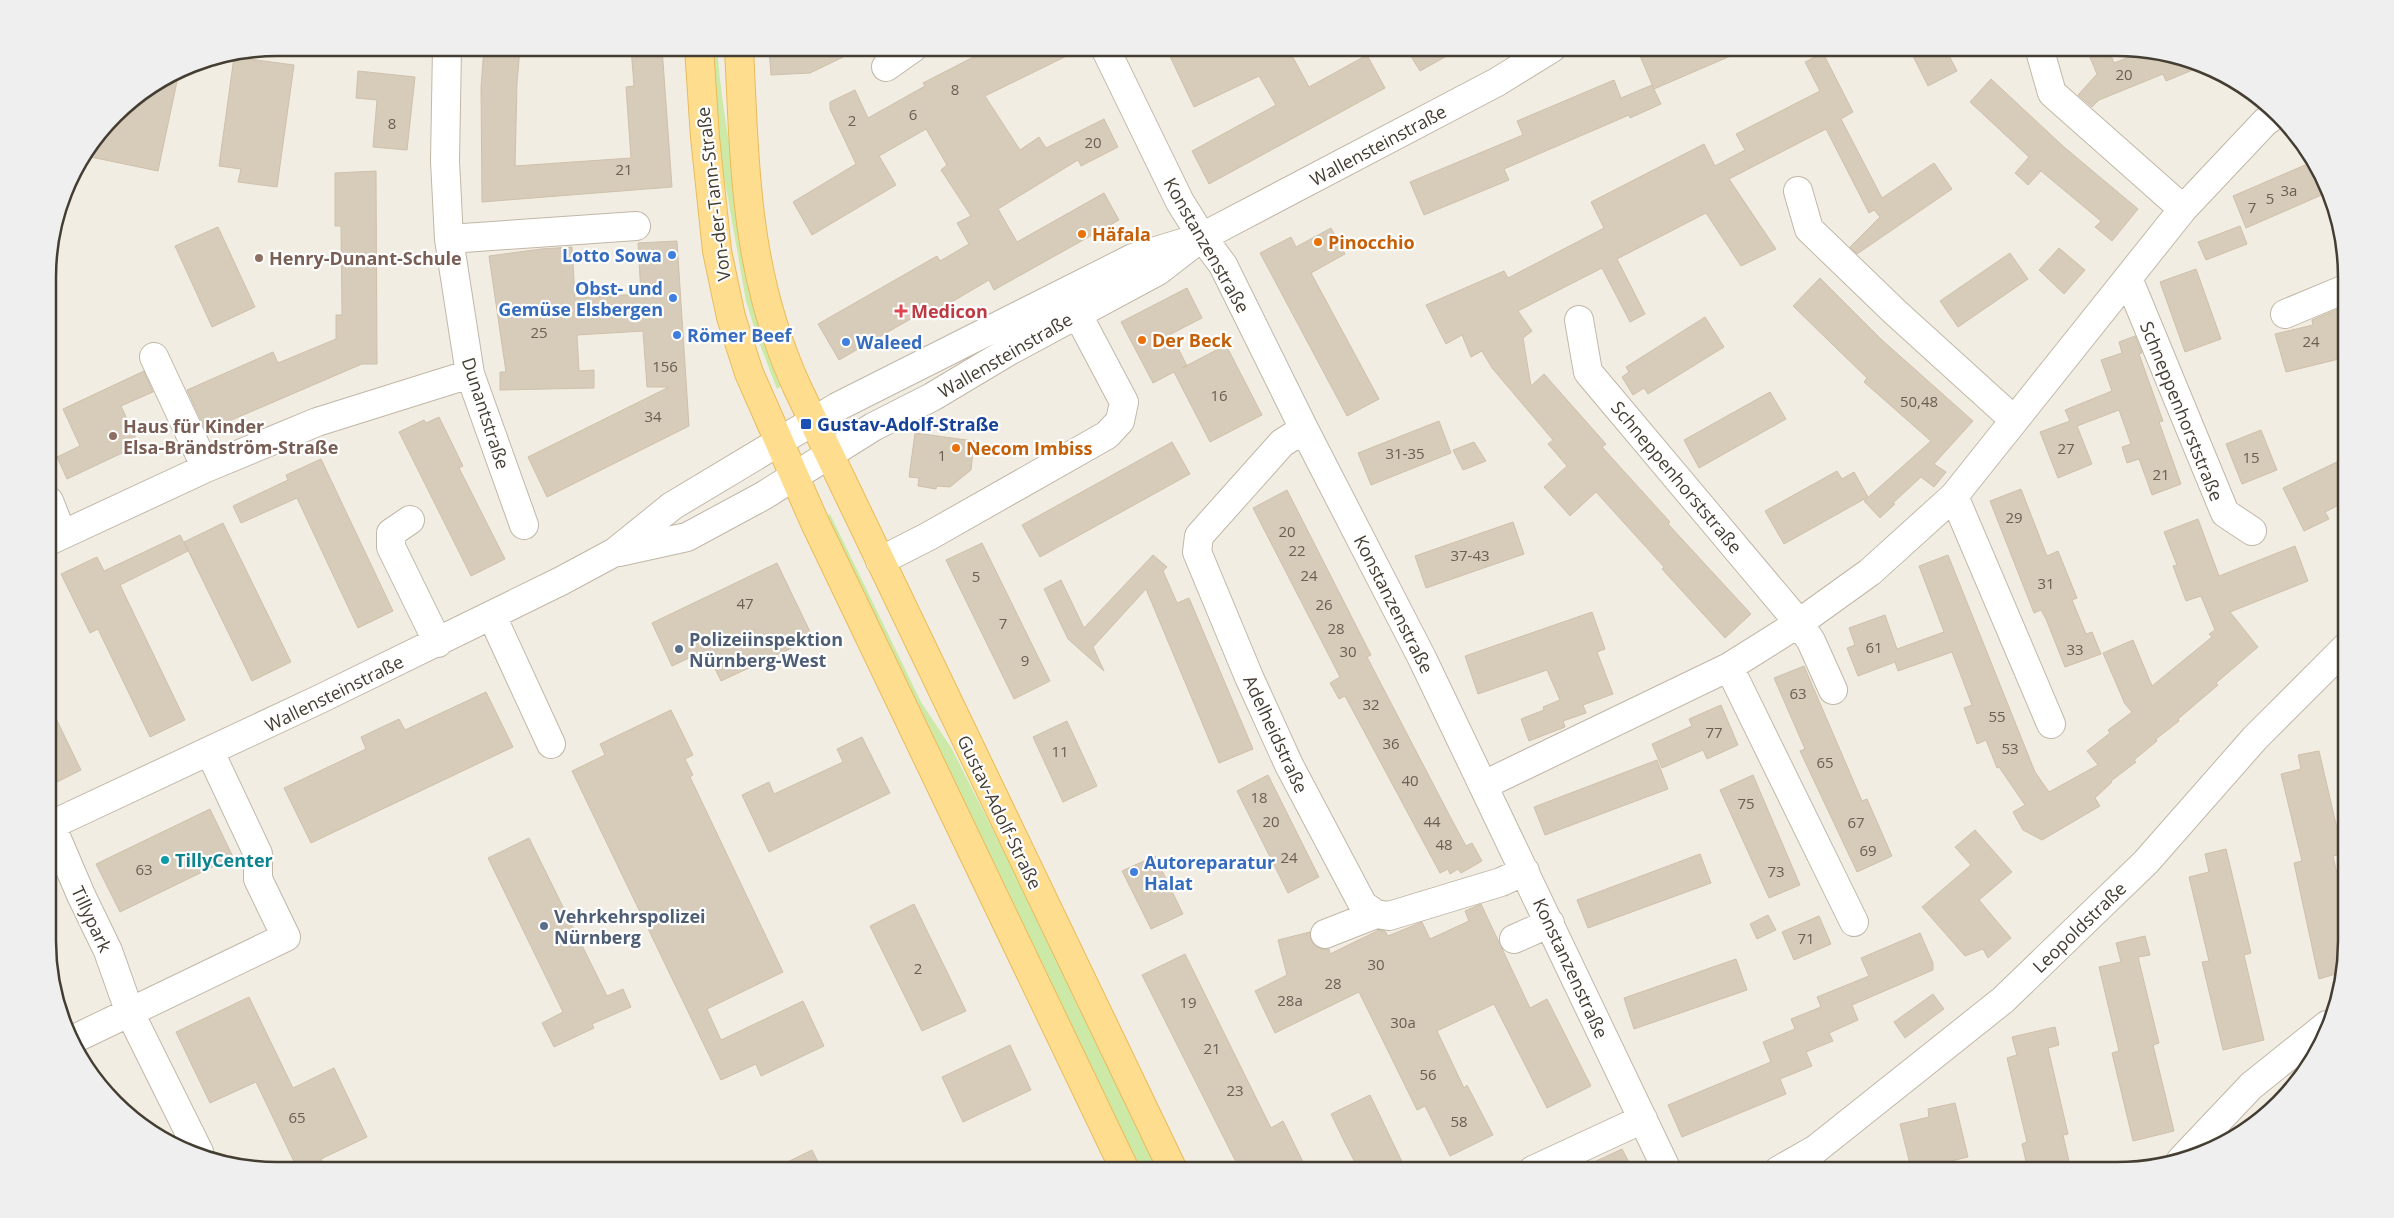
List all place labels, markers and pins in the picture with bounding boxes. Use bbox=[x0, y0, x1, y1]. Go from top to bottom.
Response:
place label: Häfala bbox=[1092, 222, 1151, 246]
marker: Häfala bbox=[1076, 228, 1088, 240]
place label: Pinocchio bbox=[1328, 230, 1415, 254]
marker: Pinocchio bbox=[1312, 236, 1324, 248]
place label: Lotto Sowa bbox=[562, 243, 662, 267]
place label: Henry-Dunant-Schule bbox=[269, 246, 462, 270]
marker: Lotto Sowa bbox=[666, 249, 678, 261]
marker: Henry-Dunant-Schule bbox=[253, 252, 265, 264]
place label: Obst- und Gemüse Elsbergen bbox=[498, 276, 663, 321]
marker: Obst- und Gemüse Elsbergen bbox=[667, 292, 679, 304]
place label: Medicon bbox=[911, 299, 988, 323]
marker: Medicon bbox=[895, 305, 907, 317]
place label: Römer Beef bbox=[687, 323, 793, 347]
place label: Der Beck bbox=[1152, 328, 1233, 352]
marker: Römer Beef bbox=[671, 329, 683, 341]
place label: Waleed bbox=[856, 330, 922, 354]
marker: Der Beck bbox=[1136, 334, 1148, 346]
marker: Waleed bbox=[840, 336, 852, 348]
place label: Gustav-Adolf-Straße bbox=[817, 412, 999, 436]
place label: Haus für Kinder Elsa-Brändström-Straße bbox=[123, 414, 338, 459]
marker: Gustav-Adolf-Straße bbox=[799, 417, 813, 431]
marker: Haus für Kinder Elsa-Brändström-Straße bbox=[107, 430, 119, 442]
place label: Necom Imbiss bbox=[966, 436, 1092, 460]
marker: Necom Imbiss bbox=[950, 442, 962, 454]
place label: Polizeiinspektion Nürnberg-West bbox=[689, 627, 843, 672]
marker: Polizeiinspektion Nürnberg-West bbox=[673, 643, 685, 655]
place label: TillyCenter bbox=[175, 848, 273, 872]
place label: Autoreparatur Halat bbox=[1144, 850, 1275, 895]
marker: TillyCenter bbox=[159, 854, 171, 866]
marker: Autoreparatur Halat bbox=[1128, 866, 1140, 878]
place label: Vehrkehrspolizei Nürnberg bbox=[554, 904, 706, 949]
marker: Vehrkehrspolizei Nürnberg bbox=[538, 920, 550, 932]

